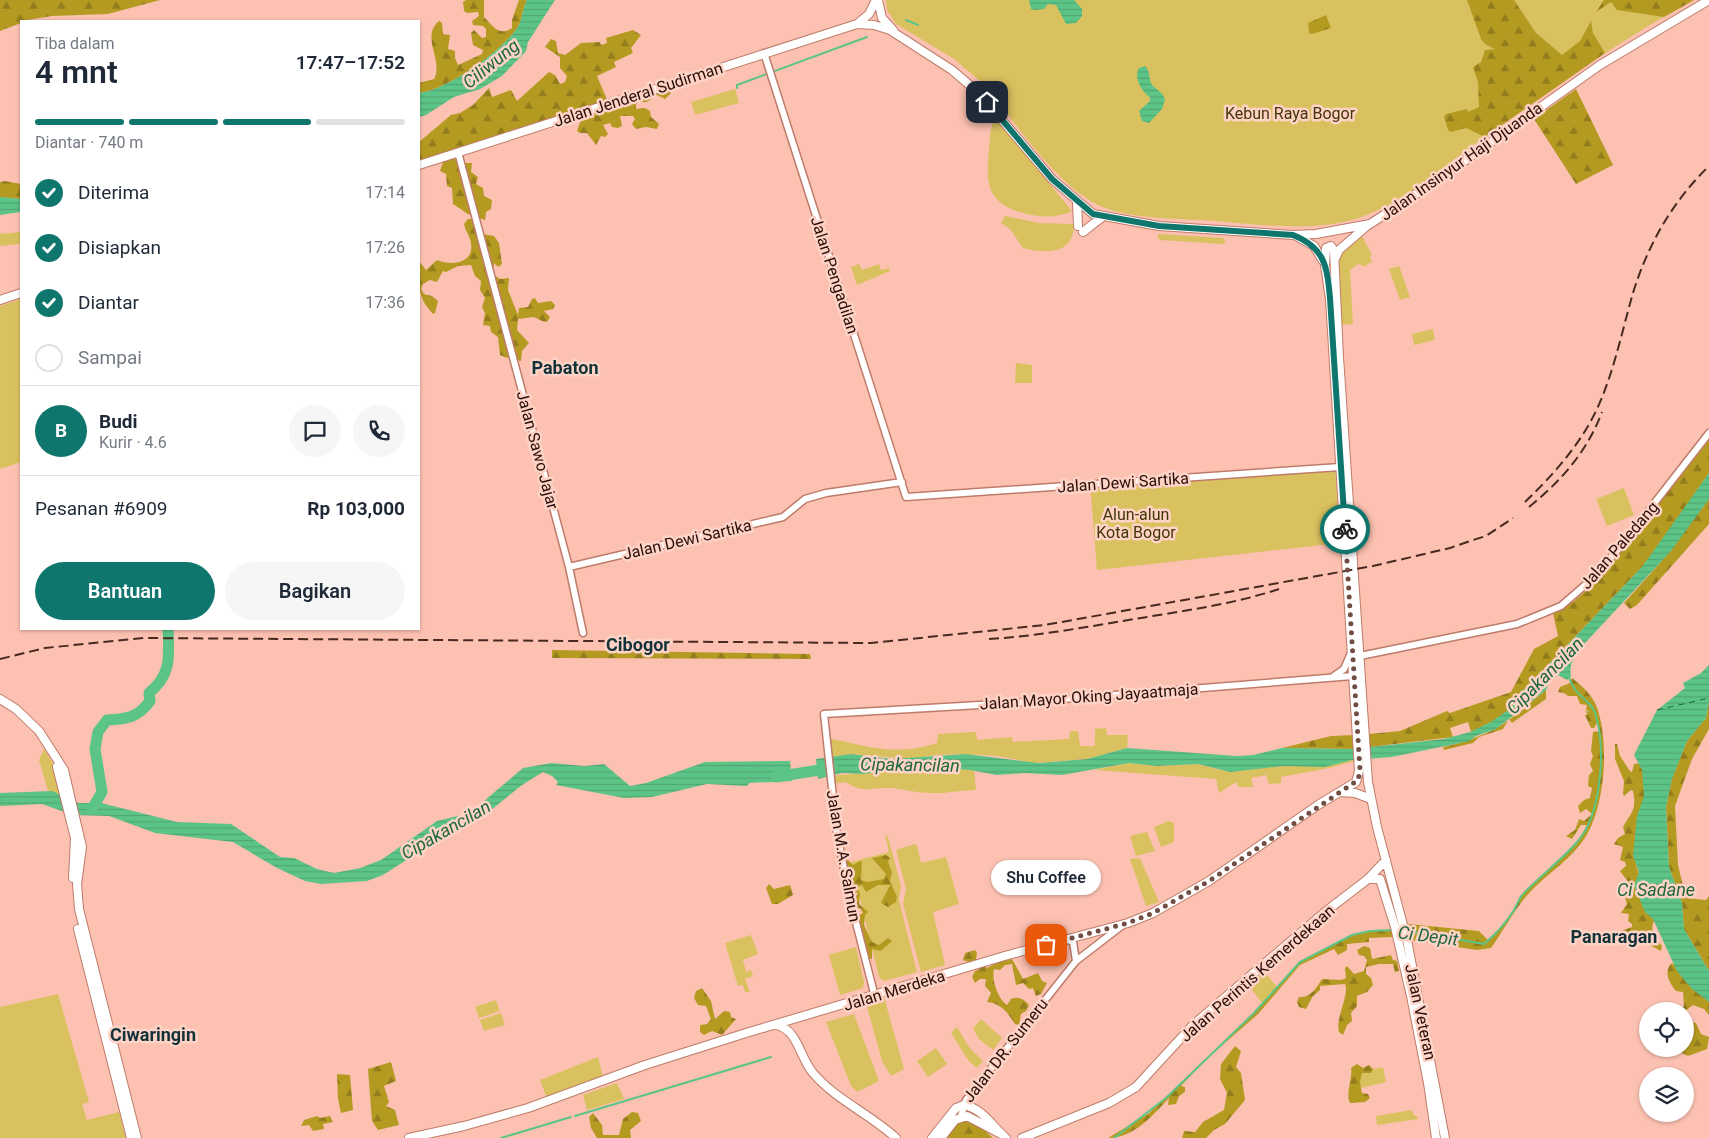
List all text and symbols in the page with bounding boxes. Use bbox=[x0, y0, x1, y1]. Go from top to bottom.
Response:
text: Tiba dalam bbox=[35, 34, 114, 53]
water label: Ciliwung bbox=[458, 34, 523, 93]
text: 17:47–17:52 bbox=[296, 51, 405, 74]
text: 4 mnt bbox=[35, 53, 118, 91]
street label: Jalan Jenderal Sudirman bbox=[551, 58, 725, 131]
pin bbox=[966, 81, 1008, 123]
icon: home bbox=[973, 88, 1001, 116]
street label: Jalan Insinyur Haji Djuanda bbox=[1377, 98, 1546, 225]
park label: Kebun Raya Bogor bbox=[1225, 104, 1356, 123]
text: Diantar · 740 m bbox=[35, 133, 143, 152]
icon: check bbox=[35, 179, 63, 207]
text: Diterima bbox=[78, 181, 149, 204]
text: 17:14 bbox=[365, 183, 405, 202]
street label: Jalan Pengadilan bbox=[807, 214, 862, 336]
icon: check bbox=[35, 234, 63, 262]
text: Disiapkan bbox=[78, 236, 161, 259]
text: 17:26 bbox=[365, 238, 405, 257]
icon: check bbox=[35, 289, 63, 317]
text: Diantar bbox=[78, 291, 139, 314]
text: 17:36 bbox=[365, 293, 405, 312]
text: Sampai bbox=[78, 346, 142, 369]
district label: Pabaton bbox=[531, 357, 599, 378]
street label: Jalan Sawo Jajar bbox=[513, 389, 563, 512]
button: chat bbox=[289, 405, 341, 457]
button: phone bbox=[353, 405, 405, 457]
text: Budi bbox=[99, 410, 138, 433]
text: B bbox=[55, 419, 67, 442]
text: Kurir · 4.6 bbox=[99, 433, 167, 452]
street label: Jalan Dewi Sartika bbox=[1057, 468, 1189, 497]
text: Pesanan #6909 bbox=[35, 497, 168, 520]
text: Rp 103,000 bbox=[307, 497, 405, 520]
street label: Jalan Paledang bbox=[1576, 498, 1662, 593]
courier bbox=[1320, 504, 1370, 554]
park label: Alun-alun Kota Bogor bbox=[1096, 505, 1176, 542]
street label: Jalan Dewi Sartika bbox=[621, 515, 753, 564]
icon: bike bbox=[1331, 515, 1359, 543]
button: Bantuan bbox=[35, 562, 215, 620]
button: Bagikan bbox=[225, 562, 405, 620]
water label: Cipakancilan bbox=[1502, 633, 1587, 718]
district label: Cibogor bbox=[606, 634, 670, 655]
street label: Jalan Mayor Oking Jayaatmaja bbox=[979, 679, 1199, 714]
water label: Cipakancilan bbox=[860, 753, 960, 776]
street label: Jalan M.A. Salmun bbox=[823, 789, 864, 923]
water label: Cipakancilan bbox=[397, 796, 494, 864]
callout: Shu Coffee bbox=[991, 860, 1101, 895]
text: Shu Coffee bbox=[1006, 868, 1086, 887]
water label: Ci Sadane bbox=[1617, 879, 1695, 900]
street label: Jalan Perintis Kemerdekaan bbox=[1176, 901, 1339, 1046]
water label: Ci Depit bbox=[1397, 921, 1460, 950]
pin bbox=[1025, 924, 1067, 966]
district label: Panaragan bbox=[1571, 926, 1657, 947]
icon: bag bbox=[1032, 931, 1060, 959]
street label: Jalan Veteran bbox=[1401, 962, 1440, 1062]
street label: Jalan Merdeka bbox=[841, 966, 947, 1015]
street label: Jalan DR. Sumeru bbox=[959, 995, 1052, 1106]
map controls bbox=[1639, 1002, 1694, 1122]
button: locate bbox=[1639, 1002, 1694, 1057]
district label: Ciwaringin bbox=[110, 1024, 196, 1045]
button: layers bbox=[1639, 1067, 1694, 1122]

